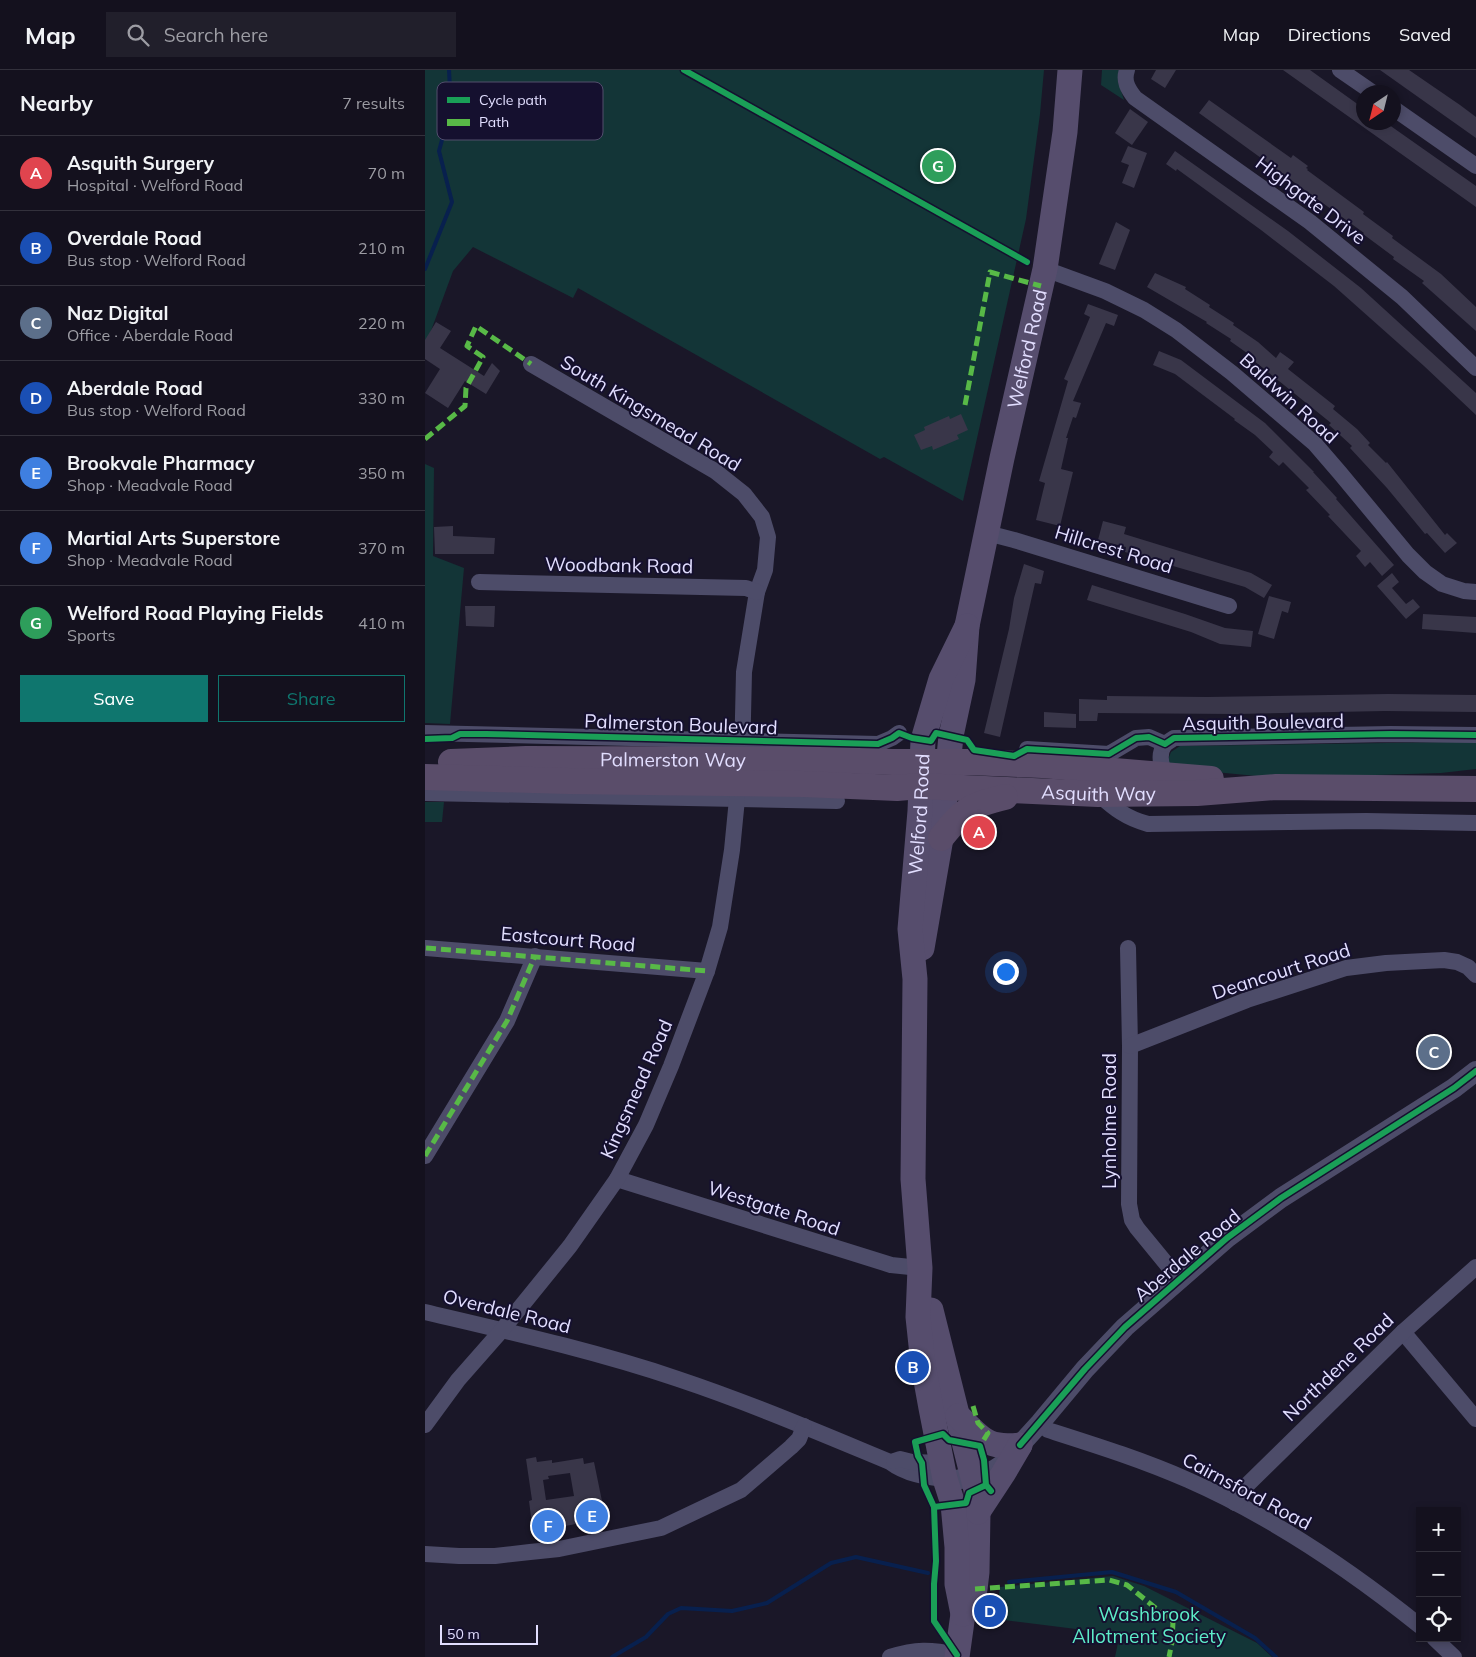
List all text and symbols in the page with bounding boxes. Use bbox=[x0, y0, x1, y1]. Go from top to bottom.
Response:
search box bbox=[106, 12, 456, 57]
text: Map bbox=[25, 20, 76, 50]
icon: search bbox=[124, 21, 152, 49]
text: Search here bbox=[164, 23, 268, 47]
text: Map bbox=[1223, 23, 1260, 46]
text: Directions bbox=[1288, 23, 1371, 46]
text: Saved bbox=[1399, 23, 1451, 46]
legend bbox=[437, 82, 603, 140]
north arrow bbox=[1356, 85, 1401, 130]
text: Nearby bbox=[20, 90, 93, 116]
text: Cycle path bbox=[479, 91, 547, 109]
text: 7 results bbox=[342, 93, 405, 113]
text: Path bbox=[479, 113, 509, 131]
pin: G bbox=[922, 147, 954, 185]
text: Asquith Surgery bbox=[67, 151, 214, 175]
street label: Highgate Drive bbox=[1251, 151, 1371, 249]
text: A bbox=[30, 163, 42, 183]
text: 70 m bbox=[368, 163, 405, 183]
text: Hospital · Welford Road bbox=[67, 175, 243, 195]
text: Overdale Road bbox=[67, 226, 202, 250]
text: B bbox=[30, 238, 42, 258]
text: 210 m bbox=[358, 238, 405, 258]
text: Bus stop · Welford Road bbox=[67, 250, 246, 270]
street label: Welford Road bbox=[1002, 287, 1052, 411]
text: Naz Digital bbox=[67, 301, 168, 325]
text: C bbox=[31, 313, 41, 333]
text: 220 m bbox=[358, 313, 405, 333]
text: Office · Aberdale Road bbox=[67, 325, 233, 345]
street label: Baldwin Road bbox=[1235, 348, 1343, 448]
street label: South Kingsmead Road bbox=[556, 350, 746, 476]
text: Aberdale Road bbox=[67, 376, 203, 400]
text: D bbox=[30, 388, 42, 408]
text: 330 m bbox=[358, 388, 405, 408]
text: Bus stop · Welford Road bbox=[67, 400, 246, 420]
text: Brookvale Pharmacy bbox=[67, 451, 255, 475]
text: E bbox=[31, 463, 41, 483]
text: 350 m bbox=[358, 463, 405, 483]
text: Shop · Meadvale Road bbox=[67, 475, 233, 495]
street label: Hillcrest Road bbox=[1052, 520, 1176, 578]
text: Martial Arts Superstore bbox=[67, 526, 280, 550]
text: F bbox=[31, 538, 41, 558]
text: 370 m bbox=[358, 538, 405, 558]
text: Shop · Meadvale Road bbox=[67, 550, 233, 570]
street label: Woodbank Road bbox=[545, 552, 693, 578]
text: Welford Road Playing Fields bbox=[67, 601, 323, 625]
text: G bbox=[30, 613, 42, 633]
text: 410 m bbox=[358, 613, 405, 633]
text: Sports bbox=[67, 625, 115, 645]
button: Save bbox=[20, 675, 208, 722]
button: Share bbox=[218, 675, 405, 722]
street label: Palmerston Boulevard bbox=[584, 709, 778, 739]
street label: Asquith Boulevard bbox=[1182, 709, 1344, 735]
street label: Palmerston Way bbox=[600, 747, 746, 772]
street label: Welford Road bbox=[903, 753, 934, 876]
street label: Asquith Way bbox=[1041, 779, 1156, 806]
pin: A bbox=[963, 813, 995, 851]
street label: Eastcourt Road bbox=[500, 921, 636, 957]
street label: Deancourt Road bbox=[1209, 937, 1353, 1005]
your location bbox=[993, 959, 1019, 985]
street label: Kingsmead Road bbox=[595, 1016, 677, 1162]
pin: C bbox=[1418, 1033, 1450, 1071]
street label: Lynholme Road bbox=[1097, 1053, 1121, 1189]
street label: Westgate Road bbox=[705, 1175, 843, 1241]
street label: Aberdale Road bbox=[1129, 1203, 1245, 1307]
street label: Overdale Road bbox=[441, 1284, 573, 1338]
street label: Northdene Road bbox=[1278, 1308, 1398, 1426]
pin: B bbox=[897, 1348, 929, 1386]
street label: Cairnsford Road bbox=[1178, 1447, 1316, 1535]
pin: E bbox=[576, 1497, 608, 1535]
pin: F bbox=[532, 1507, 564, 1545]
map controls bbox=[1416, 1507, 1461, 1642]
button: + bbox=[1416, 1507, 1461, 1552]
button: − bbox=[1416, 1552, 1461, 1597]
pin: D bbox=[974, 1592, 1006, 1630]
button: locate bbox=[1416, 1597, 1461, 1642]
park label: Washbrook Allotment Society bbox=[1072, 1602, 1226, 1648]
scale bar bbox=[440, 1622, 537, 1645]
text: 50 m bbox=[447, 1625, 480, 1643]

